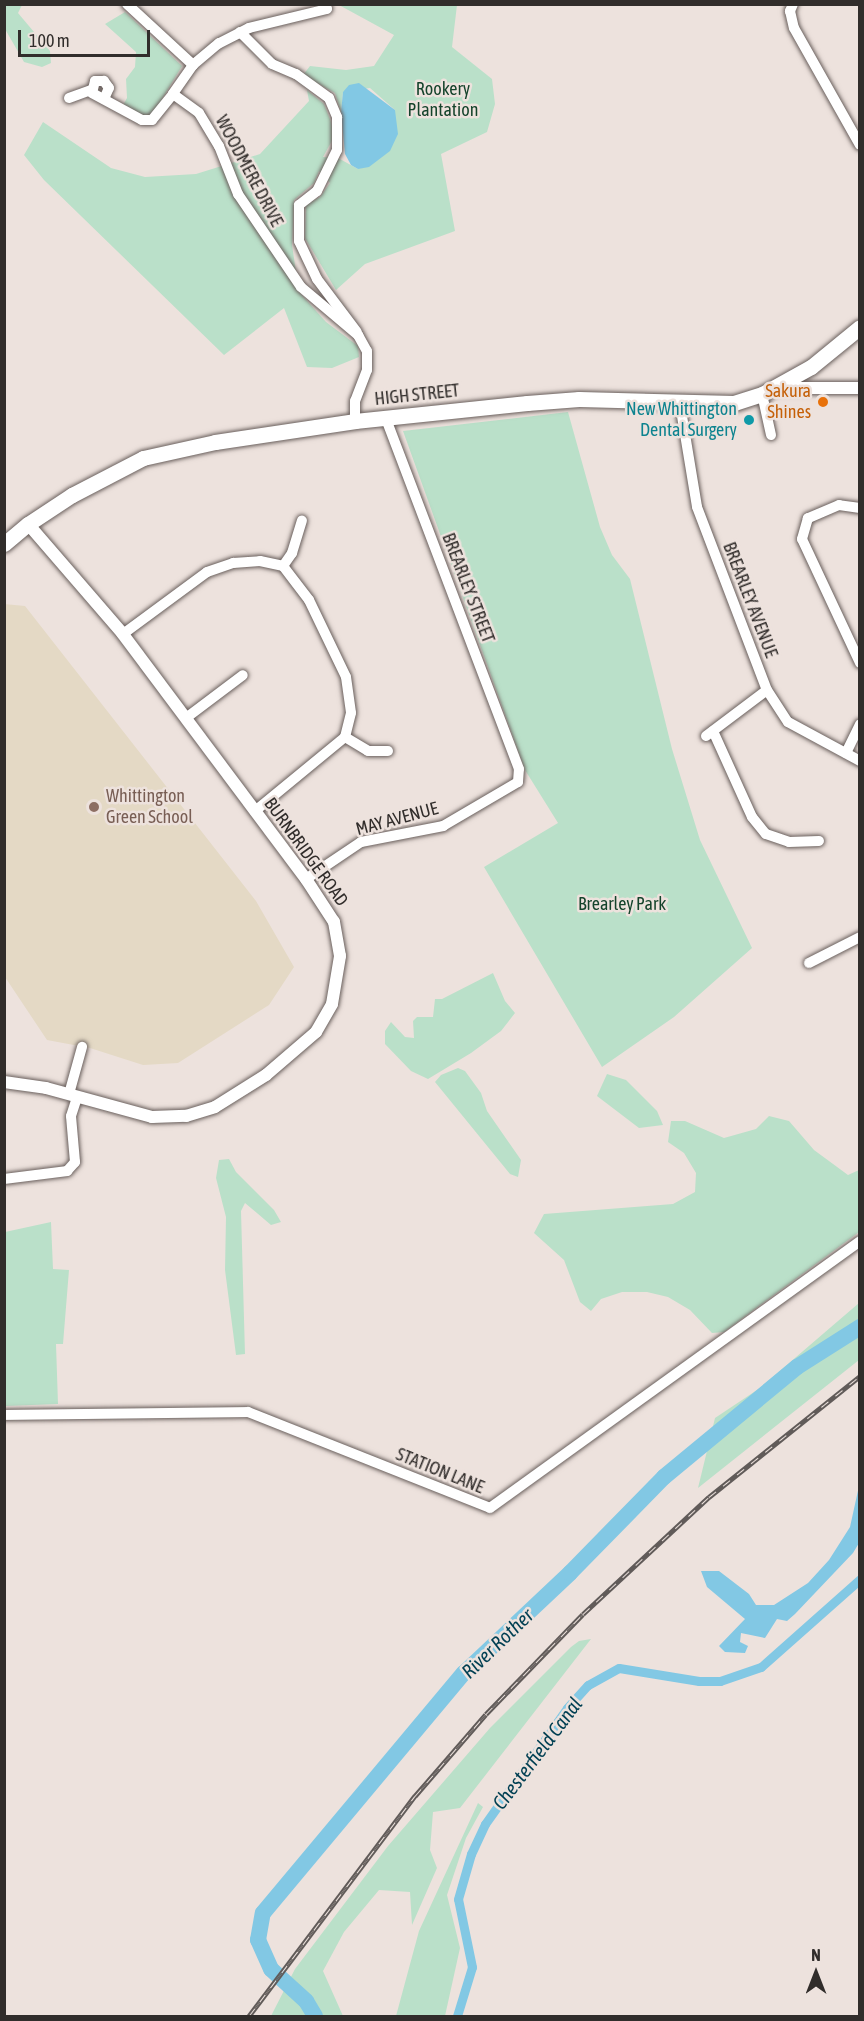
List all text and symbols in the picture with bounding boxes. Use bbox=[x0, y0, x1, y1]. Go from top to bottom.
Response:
scale bar bbox=[21, 18, 153, 56]
text: 100 m bbox=[29, 30, 70, 51]
park label: Rookery Plantation bbox=[408, 79, 478, 122]
street label: WOODMERE DRIVE bbox=[211, 112, 287, 230]
street label: HIGH STREET bbox=[373, 380, 461, 410]
place label: Sakura Shines bbox=[765, 381, 811, 424]
marker: Sakura Shines bbox=[816, 395, 830, 409]
place label: New Whittington Dental Surgery bbox=[626, 399, 737, 442]
marker: New Whittington Dental Surgery bbox=[742, 413, 756, 427]
street label: BREARLEY STREET bbox=[437, 530, 499, 646]
street label: BREARLEY AVENUE bbox=[718, 539, 782, 661]
place label: Whittington Green School bbox=[106, 786, 193, 828]
street label: BURNBRIDGE ROAD bbox=[259, 794, 353, 910]
street label: MAY AVENUE bbox=[353, 798, 441, 840]
marker: Whittington Green School bbox=[87, 800, 101, 814]
park label: Brearley Park bbox=[578, 893, 666, 915]
street label: STATION LANE bbox=[393, 1444, 487, 1498]
water label: River Rother bbox=[456, 1603, 538, 1683]
water label: Chesterfield Canal bbox=[487, 1692, 587, 1814]
north arrow bbox=[786, 1943, 846, 2003]
text: N bbox=[811, 1946, 821, 1964]

